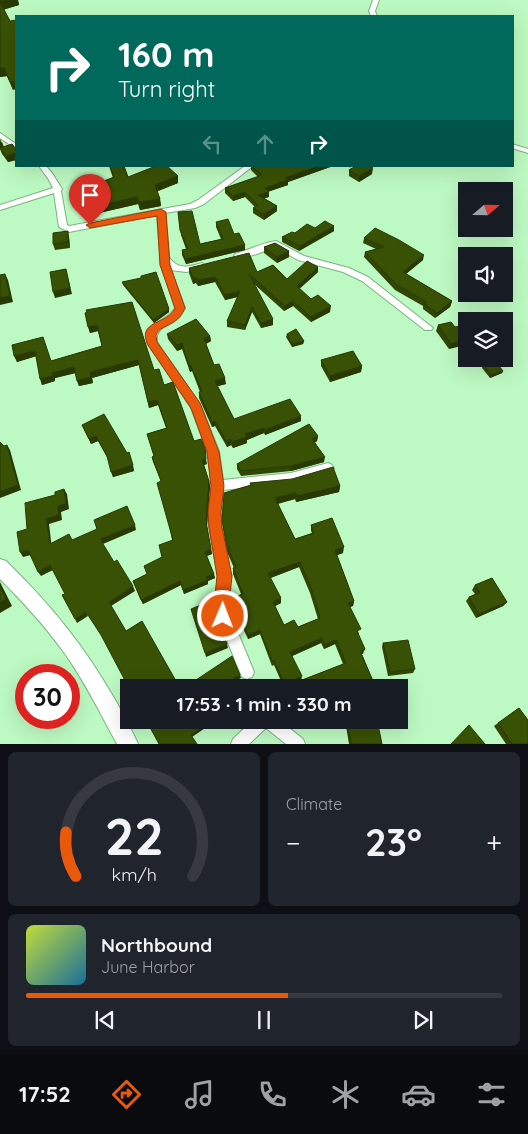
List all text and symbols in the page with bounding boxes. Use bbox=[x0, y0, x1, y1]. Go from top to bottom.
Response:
text: 160 m bbox=[118, 32, 215, 76]
icon: right bbox=[35, 35, 100, 100]
text: Turn right bbox=[118, 75, 215, 103]
icon: left bbox=[198, 130, 226, 158]
icon: ahead bbox=[251, 130, 279, 158]
icon: right bbox=[304, 130, 332, 158]
pin bbox=[69, 174, 111, 225]
icon: arrive bbox=[76, 181, 104, 209]
north arrow bbox=[458, 182, 512, 238]
map controls bbox=[458, 182, 513, 367]
button: sound bbox=[458, 247, 513, 302]
button: layers bbox=[458, 312, 513, 367]
position arrow bbox=[196, 589, 248, 641]
speed limit sign: 30 bbox=[15, 664, 80, 729]
text: 17:53 · 1 min · 330 m bbox=[177, 692, 351, 716]
text: Climate bbox=[286, 794, 342, 814]
text: 22 bbox=[104, 803, 164, 868]
text: 23° bbox=[365, 818, 422, 866]
text: − bbox=[286, 825, 301, 860]
text: + bbox=[486, 825, 502, 860]
text: km/h bbox=[111, 863, 157, 885]
text: Northbound bbox=[101, 933, 212, 957]
text: June Harbor bbox=[101, 957, 195, 977]
icon: previous bbox=[91, 1006, 119, 1034]
icon: pause bbox=[250, 1006, 278, 1034]
icon: next bbox=[409, 1006, 437, 1034]
icon: directions bbox=[109, 1077, 144, 1112]
icon: music bbox=[182, 1077, 217, 1112]
icon: phone bbox=[255, 1077, 290, 1112]
icon: climate bbox=[328, 1077, 363, 1112]
icon: car bbox=[401, 1077, 436, 1112]
icon: filters bbox=[474, 1077, 509, 1112]
text: 17:52 bbox=[19, 1080, 71, 1108]

